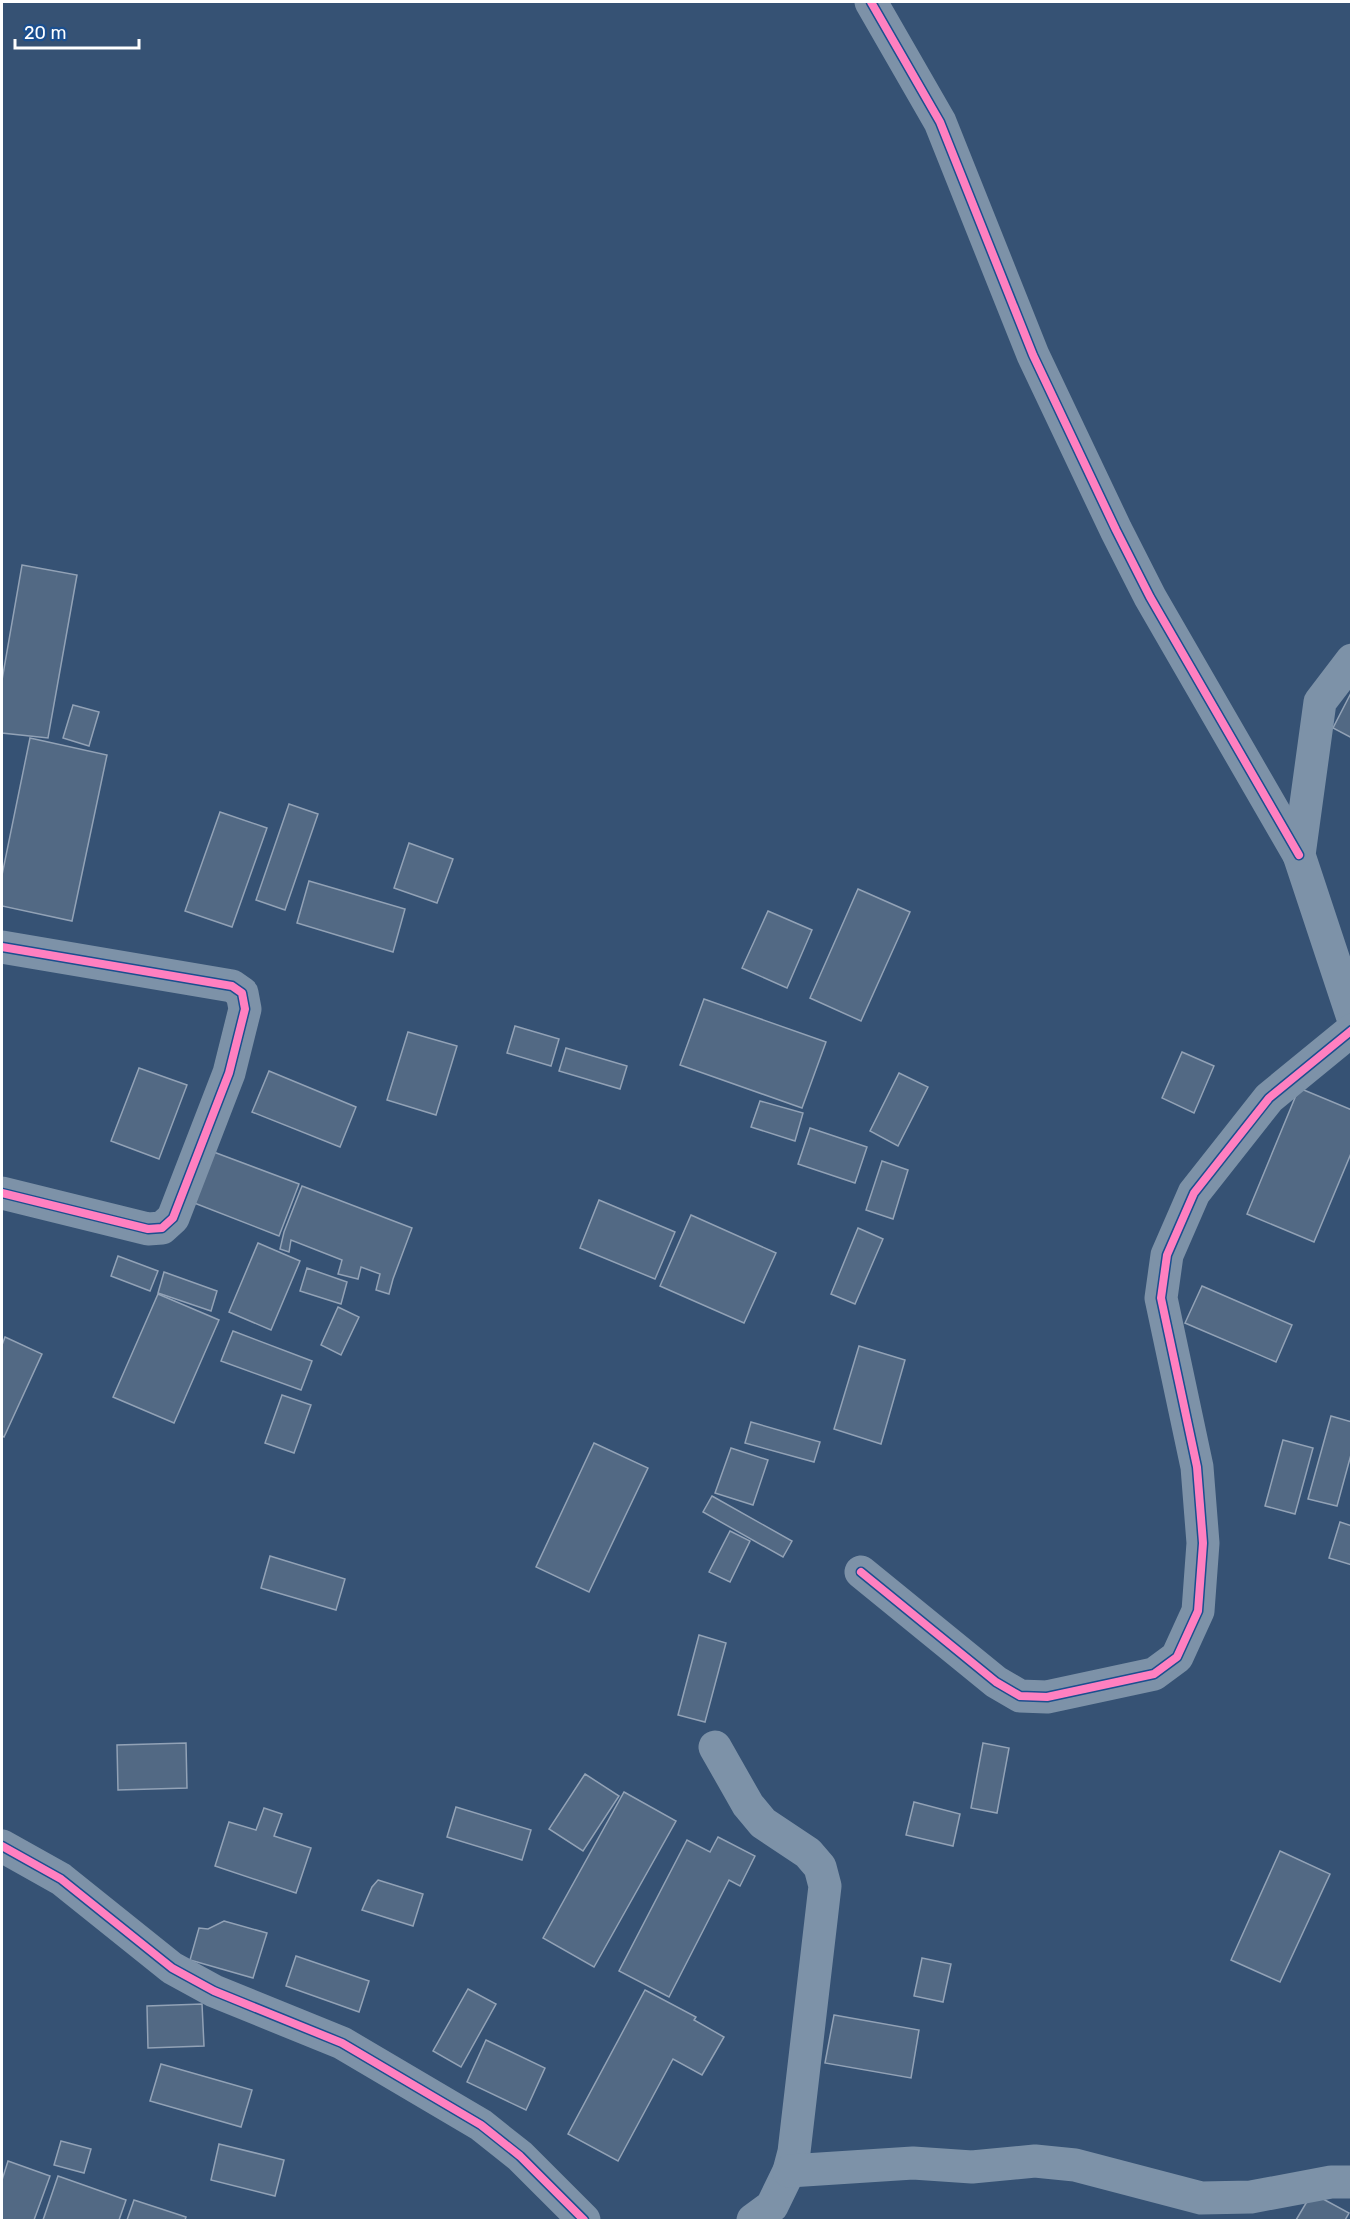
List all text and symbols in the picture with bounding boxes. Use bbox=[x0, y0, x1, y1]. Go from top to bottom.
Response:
scale bar bbox=[15, 12, 140, 50]
text: 20 m bbox=[24, 22, 66, 44]

